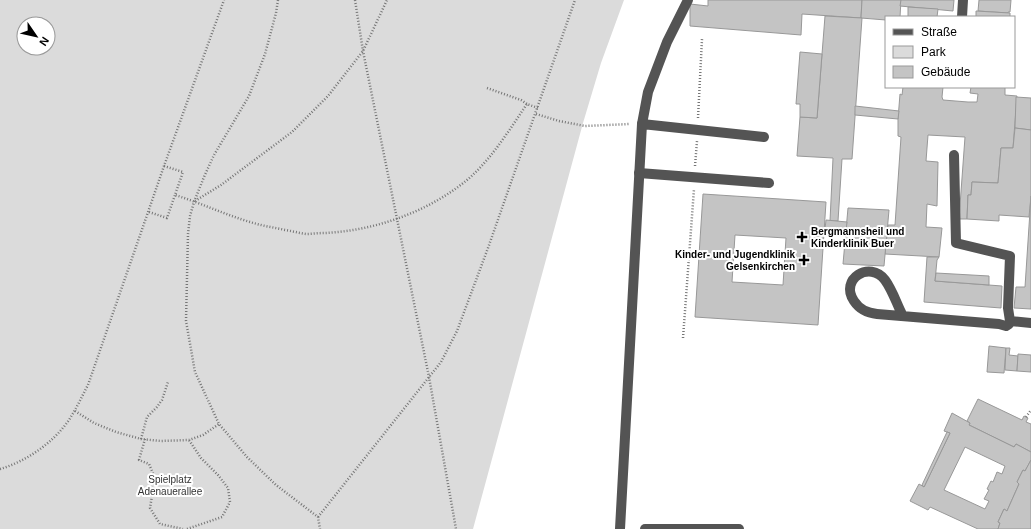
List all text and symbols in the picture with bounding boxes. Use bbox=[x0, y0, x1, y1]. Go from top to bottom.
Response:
north arrow bbox=[16, 16, 56, 56]
legend bbox=[885, 16, 1015, 88]
text: Straße bbox=[921, 25, 957, 39]
text: N bbox=[37, 35, 51, 48]
text: Park bbox=[921, 45, 947, 59]
text: Gebäude bbox=[921, 65, 971, 79]
place label: Bergmannsheil und Kinderklinik Buer bbox=[811, 226, 904, 249]
marker: Bergmannsheil und Kinderklinik Buer bbox=[796, 231, 808, 243]
place label: Kinder- und Jugendklinik Gelsenkirchen bbox=[675, 249, 795, 272]
marker: Kinder- und Jugendklinik Gelsenkirchen bbox=[798, 254, 810, 266]
park label: Spielplatz Adenauerallee bbox=[138, 474, 203, 497]

